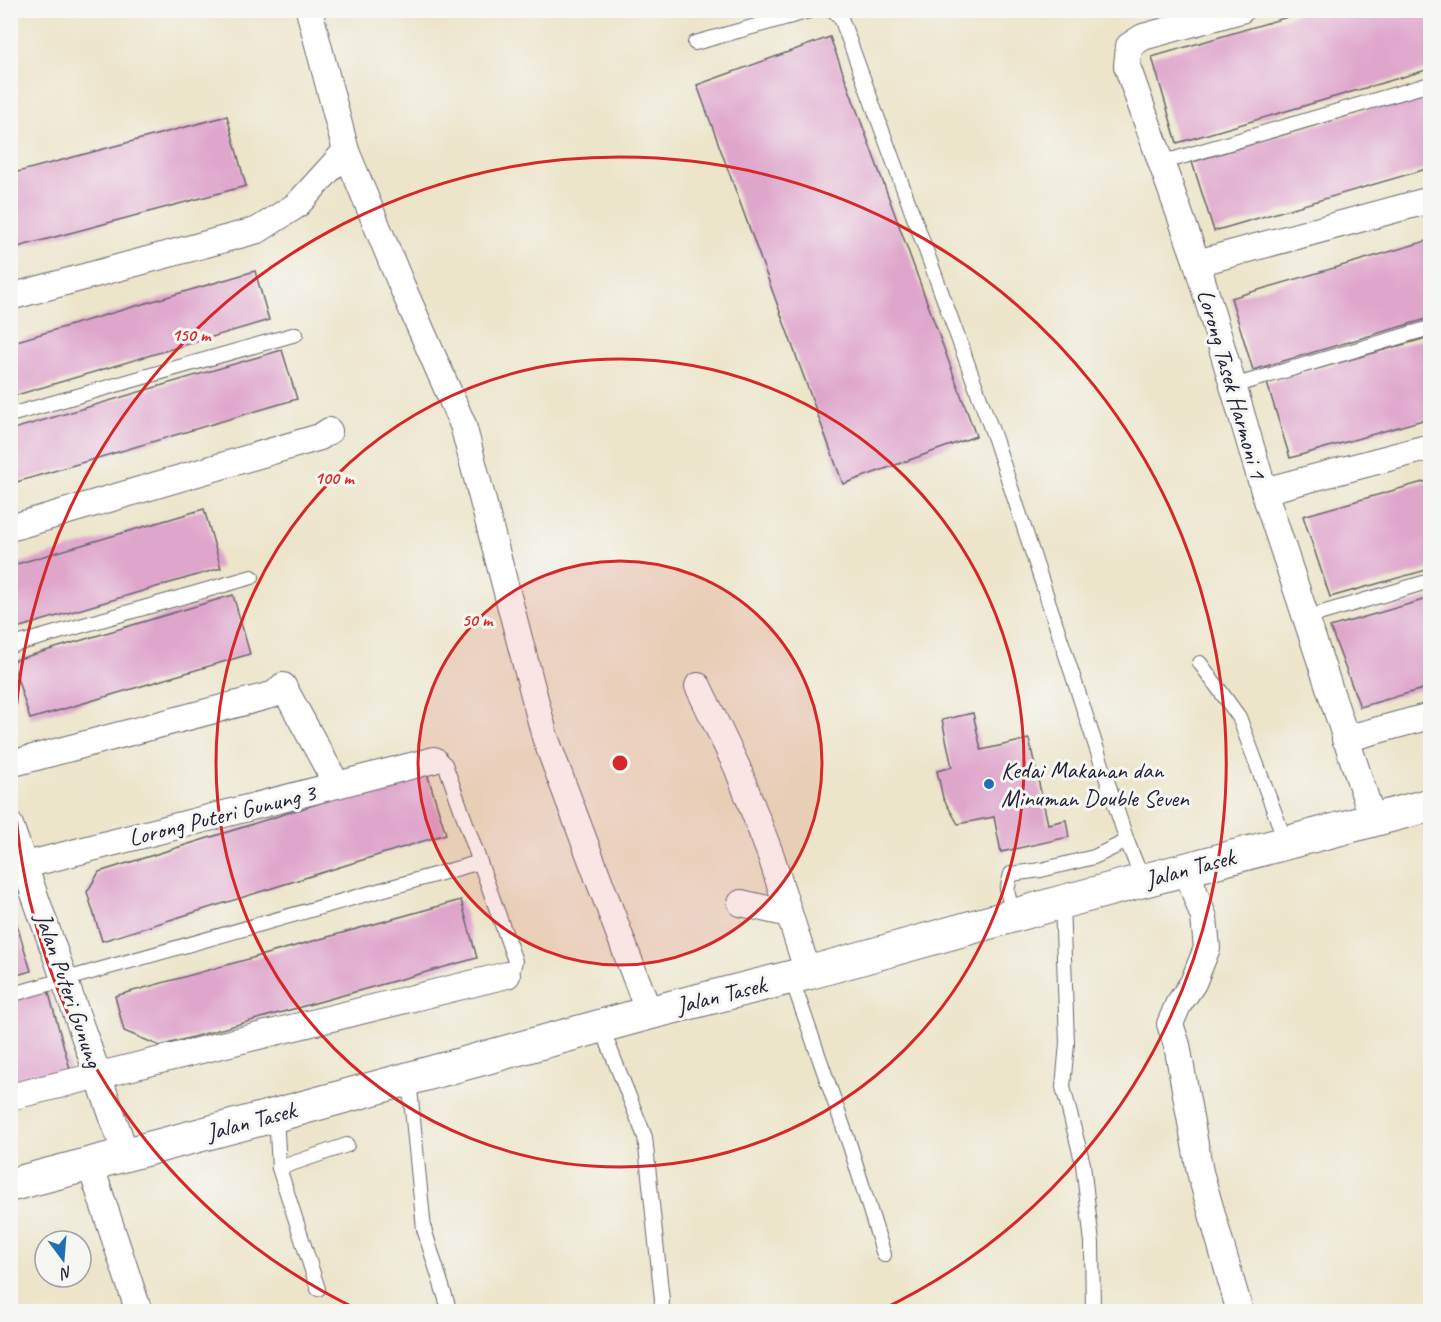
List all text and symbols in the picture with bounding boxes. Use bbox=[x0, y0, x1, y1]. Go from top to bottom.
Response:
street label: Lorong Tasek Harmoni 1 bbox=[1191, 286, 1274, 483]
text: 150 m bbox=[172, 324, 212, 346]
text: 100 m bbox=[315, 467, 355, 489]
text: 50 m bbox=[462, 609, 494, 631]
centre of rings bbox=[610, 753, 630, 773]
place label: Kedai Makanan dan Minuman Double Seven bbox=[1001, 755, 1190, 813]
street label: Lorong Puteri Gunung 3 bbox=[126, 777, 321, 853]
marker: Kedai Makanan dan Minuman Double Seven bbox=[982, 777, 996, 791]
street label: Jalan Tasek bbox=[1141, 841, 1240, 895]
street label: Jalan Puteri Gunung bbox=[28, 908, 110, 1073]
street label: Jalan Tasek bbox=[672, 969, 771, 1021]
street label: Jalan Tasek bbox=[202, 1094, 301, 1148]
north arrow bbox=[33, 1229, 93, 1289]
text: N bbox=[56, 1261, 74, 1284]

